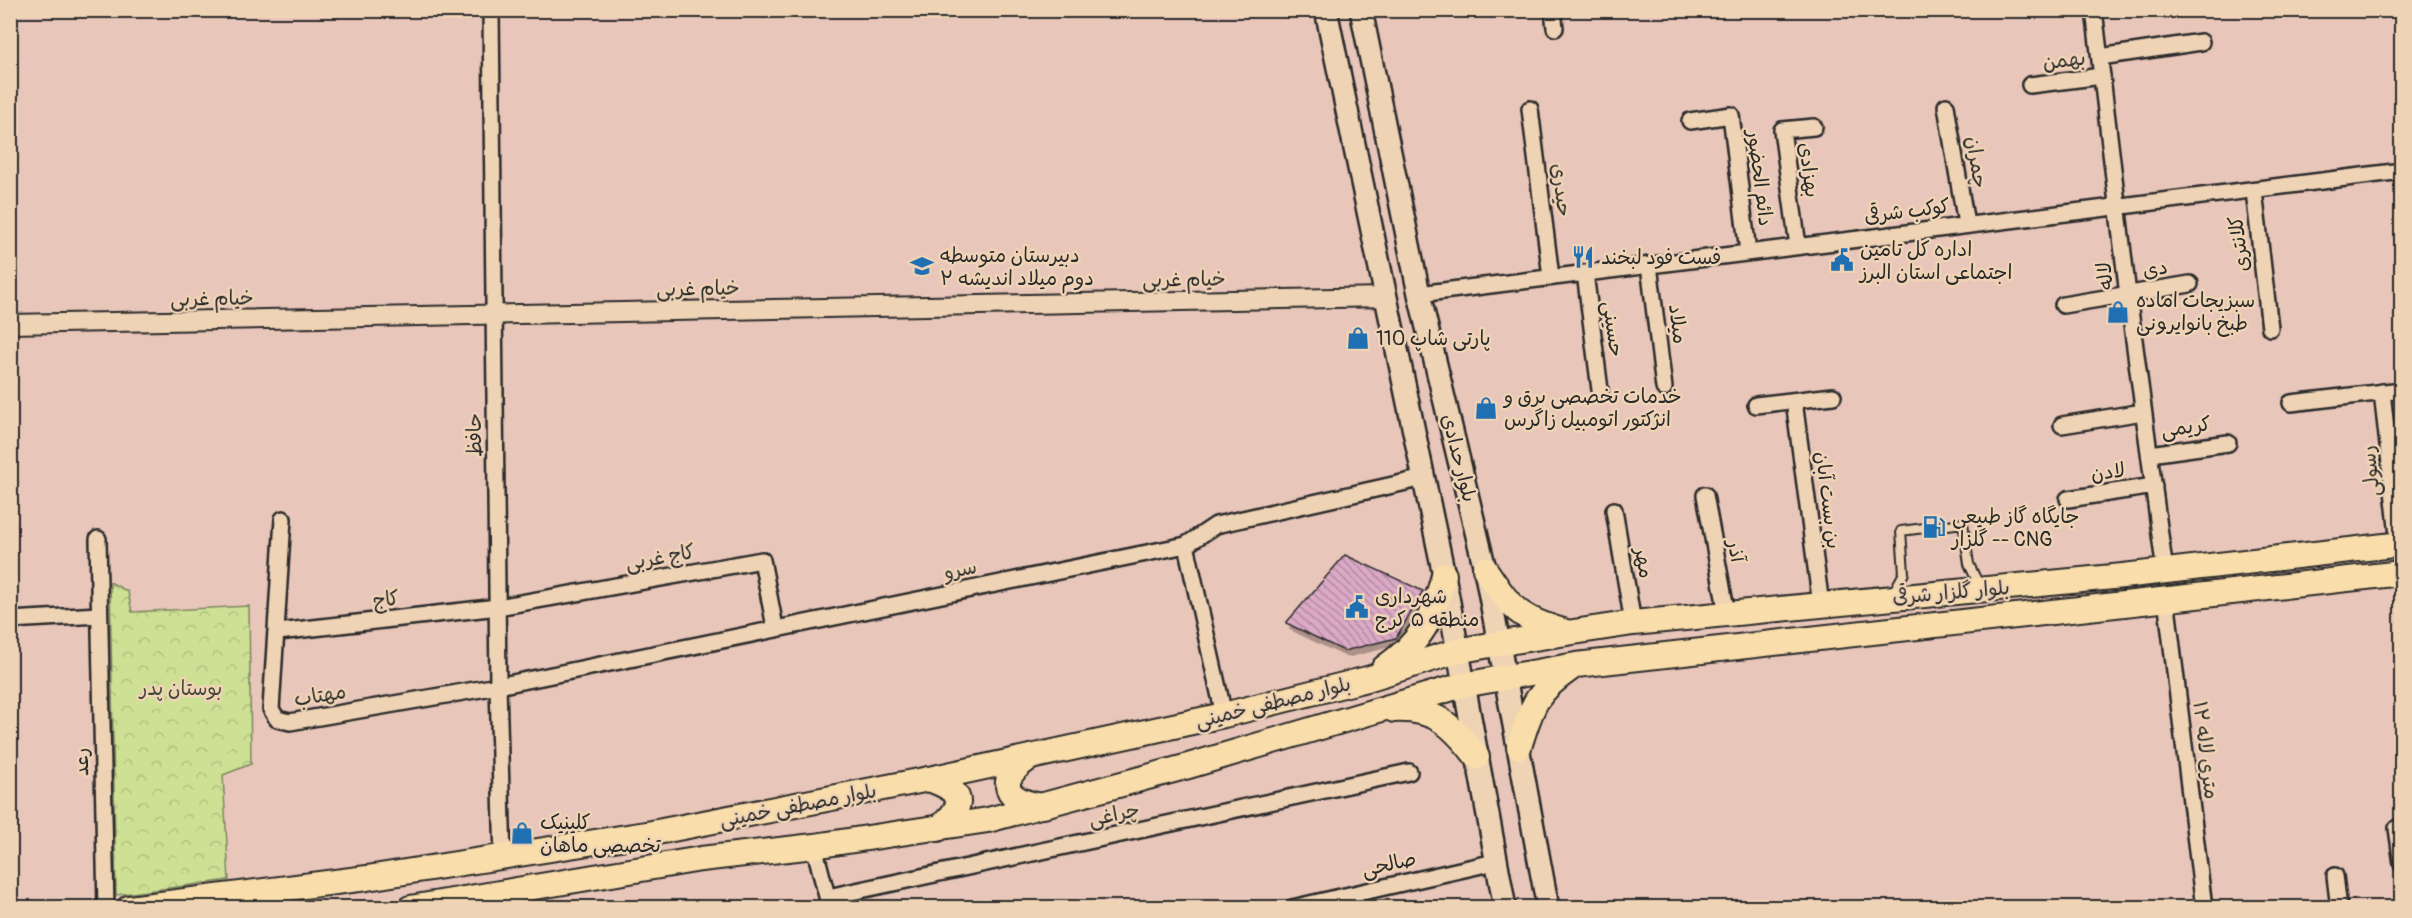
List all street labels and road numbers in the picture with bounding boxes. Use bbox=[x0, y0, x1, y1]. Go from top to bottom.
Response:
street label: بهمن bbox=[2041, 45, 2087, 75]
street label: دائم الحضور bbox=[1738, 126, 1778, 228]
street label: چمران bbox=[1961, 134, 1993, 190]
street label: بهزادی bbox=[1793, 141, 1825, 199]
street label: حیدری bbox=[1546, 162, 1578, 218]
street label: کوکب شرقی bbox=[1863, 192, 1951, 229]
street label: کلانتری bbox=[2223, 215, 2255, 273]
street label: دی bbox=[2140, 254, 2170, 284]
street label: لاله bbox=[2091, 261, 2119, 291]
street label: خیام غربی bbox=[1142, 266, 1226, 294]
street label: خیام غربی bbox=[656, 275, 740, 303]
street label: خیام غربی bbox=[170, 285, 254, 313]
street label: حسینی bbox=[1597, 299, 1629, 359]
street label: میلاد bbox=[1663, 303, 1693, 345]
street label: بلوار حدادی bbox=[1436, 411, 1482, 505]
street label: کریمی bbox=[2159, 411, 2213, 443]
street label: حافظ bbox=[461, 413, 487, 457]
street label: رسولی bbox=[2355, 444, 2385, 498]
street label: بن بست آبان bbox=[1810, 450, 1846, 550]
street label: لادن bbox=[2089, 457, 2127, 487]
street label: آذر bbox=[1721, 536, 1750, 565]
street label: کاج غربی bbox=[623, 539, 697, 576]
street label: مهر bbox=[1629, 544, 1659, 580]
street label: سرو bbox=[940, 554, 979, 585]
street label: بلوار گلزار شرقی bbox=[1891, 573, 2011, 610]
street label: کاج bbox=[371, 585, 401, 614]
street label: بلوار مصطفی خمینی bbox=[1193, 671, 1353, 733]
street label: مهتاب bbox=[292, 679, 348, 711]
street label: ۱۲ متری لاله bbox=[2188, 700, 2224, 800]
street label: رعد bbox=[68, 748, 94, 776]
street label: بلوار مصطفی خمینی bbox=[717, 778, 879, 832]
street label: چراغی bbox=[1086, 796, 1142, 832]
street label: صالحی bbox=[1359, 846, 1419, 882]

